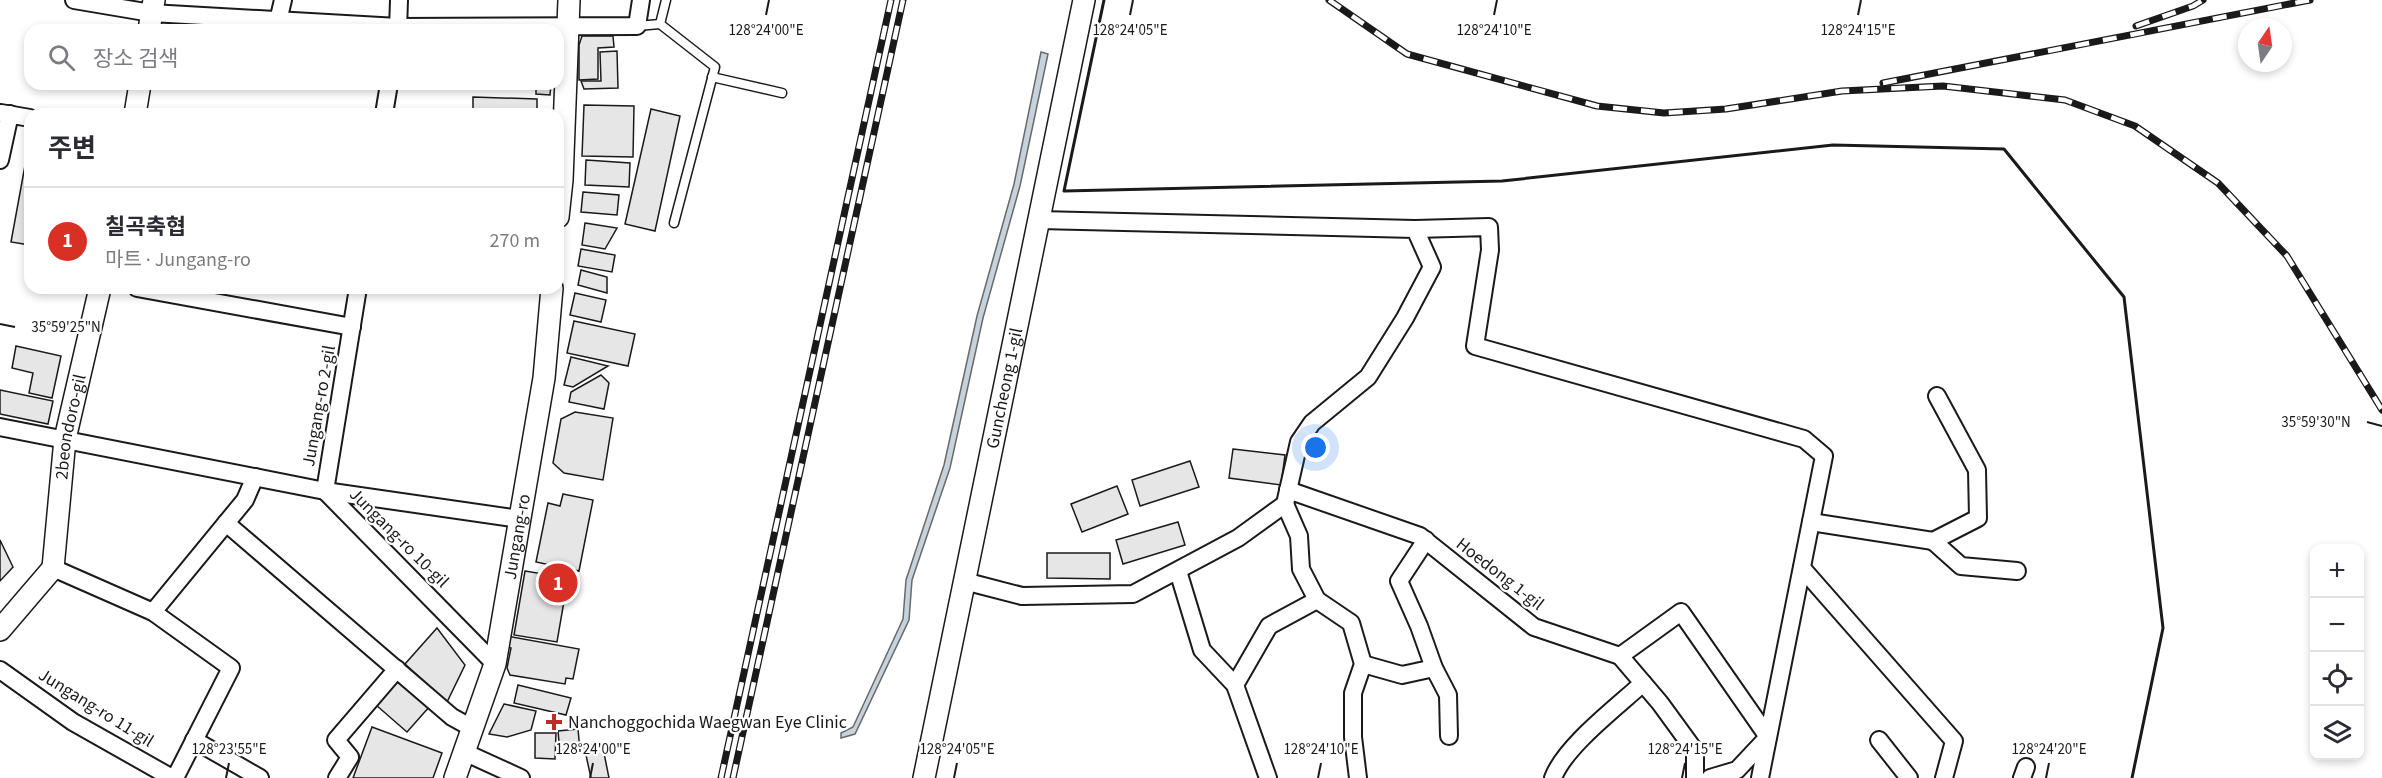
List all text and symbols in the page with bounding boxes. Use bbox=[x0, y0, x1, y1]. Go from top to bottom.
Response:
north arrow bbox=[2238, 18, 2292, 72]
text: 128°24'00"E bbox=[728, 20, 804, 41]
text: 128°24'05"E bbox=[1092, 20, 1168, 41]
text: 128°24'10"E bbox=[1456, 20, 1532, 41]
text: 128°24'15"E bbox=[1820, 20, 1896, 41]
search box bbox=[24, 24, 564, 90]
icon: search bbox=[45, 41, 78, 74]
text: 장소 검색 bbox=[93, 43, 178, 75]
text: 주변 bbox=[48, 130, 96, 167]
text: 칠곡축협 bbox=[105, 211, 186, 243]
text: 1 bbox=[62, 227, 73, 255]
text: 270 m bbox=[490, 227, 540, 255]
text: 마트 · Jungang-ro bbox=[105, 246, 251, 274]
text: 35°59'25"N bbox=[31, 317, 101, 338]
street label: Guncheong 1-gil bbox=[980, 326, 1029, 451]
street label: Jungang-ro 2-gil bbox=[296, 343, 342, 469]
street label: 2beondoro-gil bbox=[49, 372, 92, 481]
text: 35°59'30"N bbox=[2281, 412, 2351, 433]
your location bbox=[1301, 433, 1330, 462]
street label: Jungang-ro 10-gil bbox=[344, 483, 454, 593]
street label: Jungang-ro bbox=[497, 492, 536, 581]
street label: Hoedong 1-gil bbox=[1451, 532, 1549, 616]
map controls bbox=[2310, 544, 2364, 760]
button: + bbox=[2310, 544, 2364, 598]
pin: 1 bbox=[538, 560, 578, 606]
button: − bbox=[2310, 598, 2364, 652]
button: locate bbox=[2310, 652, 2364, 706]
street label: Jungang-ro 11-gil bbox=[34, 663, 158, 753]
button: layers bbox=[2310, 706, 2364, 760]
place label: Nanchoggochida Waegwan Eye Clinic bbox=[568, 710, 847, 735]
marker: Nanchoggochida Waegwan Eye Clinic bbox=[545, 713, 563, 731]
text: 128°23'55"E bbox=[191, 739, 267, 760]
text: 128°24'00"E bbox=[555, 739, 631, 760]
text: 128°24'05"E bbox=[919, 739, 995, 760]
text: 128°24'10"E bbox=[1283, 739, 1359, 760]
text: 128°24'15"E bbox=[1647, 739, 1723, 760]
text: 128°24'20"E bbox=[2011, 739, 2087, 760]

